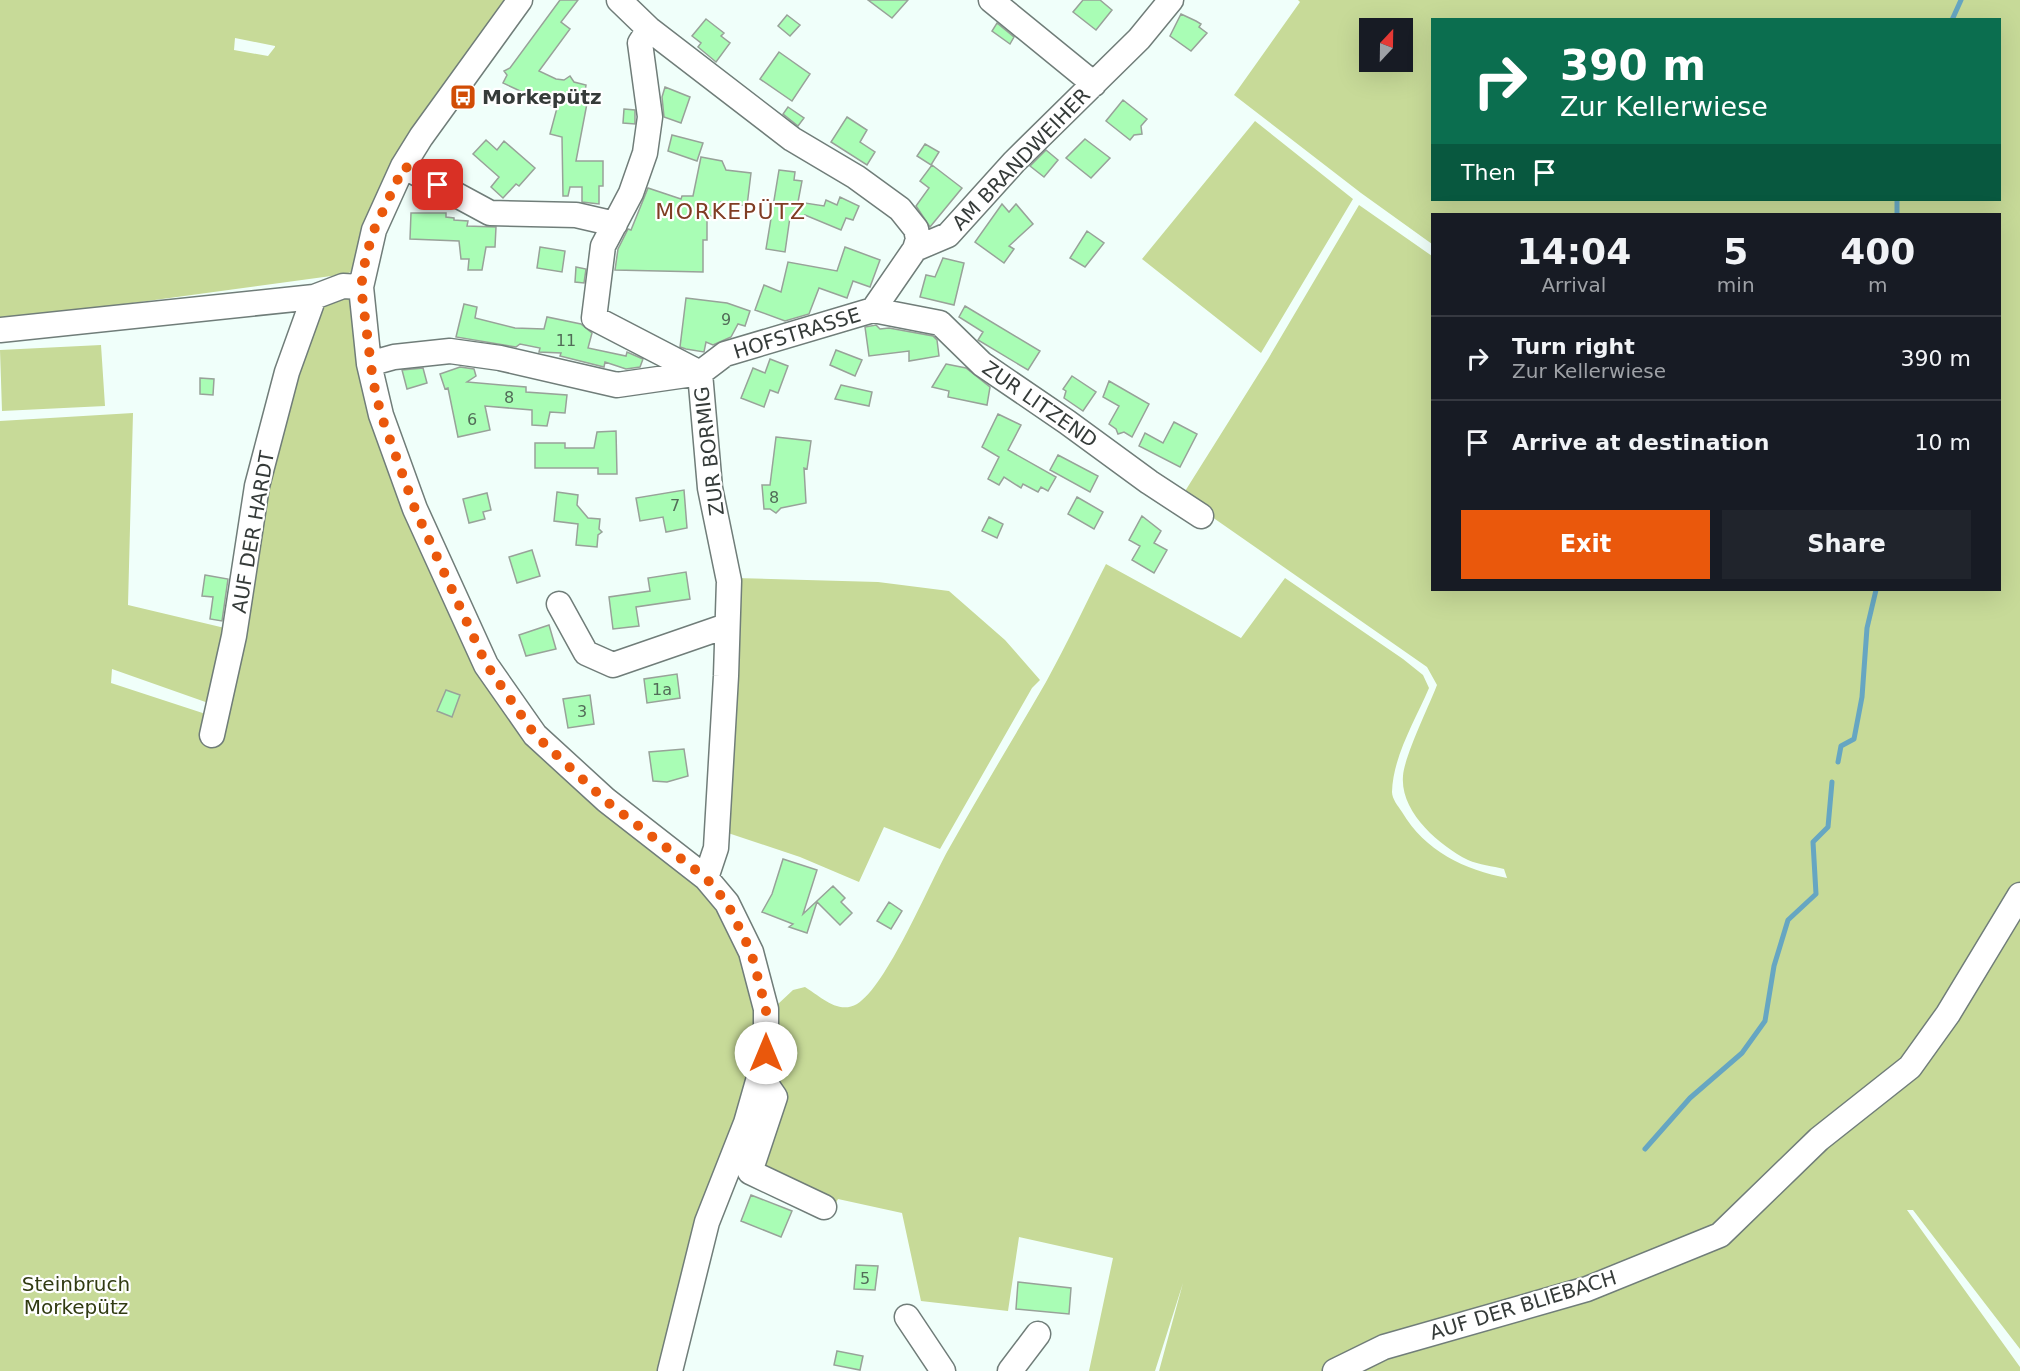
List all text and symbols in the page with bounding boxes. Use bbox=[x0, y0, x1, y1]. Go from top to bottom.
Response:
north arrow bbox=[1359, 18, 1413, 72]
map controls bbox=[1359, 18, 1413, 72]
text: 390 m bbox=[1560, 41, 1706, 90]
icon: right bbox=[1461, 42, 1539, 120]
bus stop icon: Morkepütz bbox=[448, 82, 478, 112]
street label: AM BRANDWEIHER bbox=[947, 83, 1095, 235]
place label: Morkepütz bbox=[482, 85, 602, 109]
text: Zur Kellerwiese bbox=[1560, 91, 1768, 122]
icon: arrive bbox=[1528, 156, 1561, 189]
pin bbox=[412, 159, 463, 210]
text: Then bbox=[1461, 160, 1516, 185]
icon: arrive bbox=[421, 168, 454, 201]
district label: MORKEPÜTZ bbox=[655, 199, 807, 224]
text: 14:04 bbox=[1517, 231, 1631, 272]
text: 5 bbox=[1723, 231, 1748, 272]
text: 400 bbox=[1840, 231, 1915, 272]
text: Arrival bbox=[1541, 273, 1606, 297]
text: min bbox=[1717, 273, 1755, 297]
text: m bbox=[1868, 273, 1888, 297]
street label: HOFSTRASSE bbox=[731, 302, 863, 364]
house number: 9 bbox=[721, 310, 731, 329]
house number: 11 bbox=[556, 331, 576, 350]
text: Turn right bbox=[1512, 334, 1635, 359]
icon: right bbox=[1461, 342, 1494, 375]
text: 390 m bbox=[1901, 346, 1971, 371]
street label: ZUR LITZEND bbox=[978, 356, 1102, 452]
text: Zur Kellerwiese bbox=[1512, 359, 1666, 383]
street label: ZUR BORMIG bbox=[689, 385, 729, 517]
house number: 8 bbox=[504, 388, 514, 407]
house number: 6 bbox=[467, 410, 477, 429]
icon: arrive bbox=[1461, 426, 1494, 459]
text: Arrive at destination bbox=[1512, 430, 1769, 455]
text: 10 m bbox=[1915, 430, 1971, 455]
street label: AUF DER HARDT bbox=[227, 448, 279, 615]
house number: 8 bbox=[769, 488, 779, 507]
house number: 7 bbox=[670, 496, 680, 515]
button: Exit bbox=[1461, 510, 1710, 579]
button: Share bbox=[1722, 510, 1971, 579]
house number: 1a bbox=[652, 680, 672, 699]
house number: 3 bbox=[577, 702, 587, 721]
position arrow bbox=[734, 1021, 798, 1085]
street label: AUF DER BLIEBACH bbox=[1427, 1265, 1619, 1345]
house number: 5 bbox=[860, 1269, 870, 1288]
park label: Steinbruch Morkepütz bbox=[22, 1272, 130, 1319]

